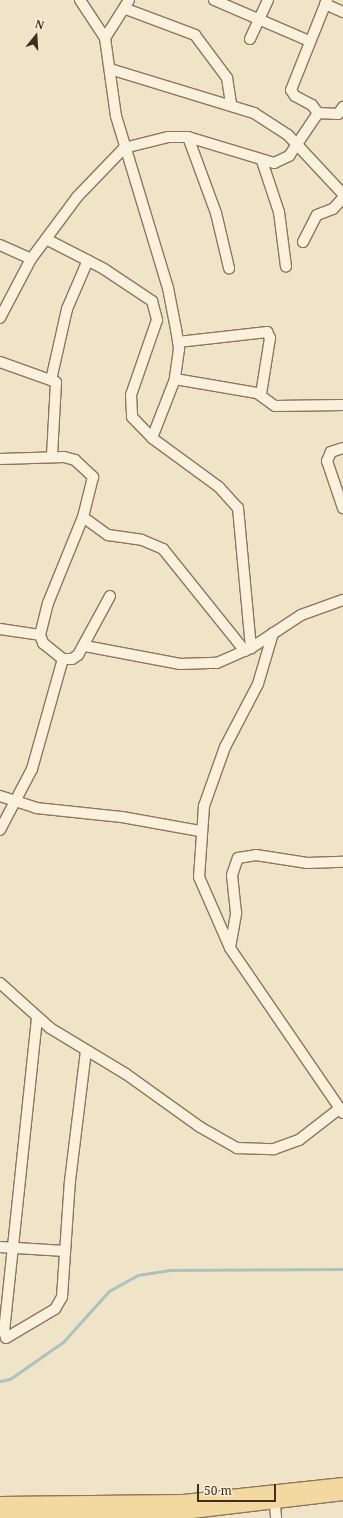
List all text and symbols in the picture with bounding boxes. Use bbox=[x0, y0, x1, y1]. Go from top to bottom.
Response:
north arrow bbox=[16, 16, 56, 56]
text: N bbox=[33, 16, 46, 33]
scale bar bbox=[199, 1476, 278, 1502]
text: 50 m bbox=[204, 1482, 232, 1499]

